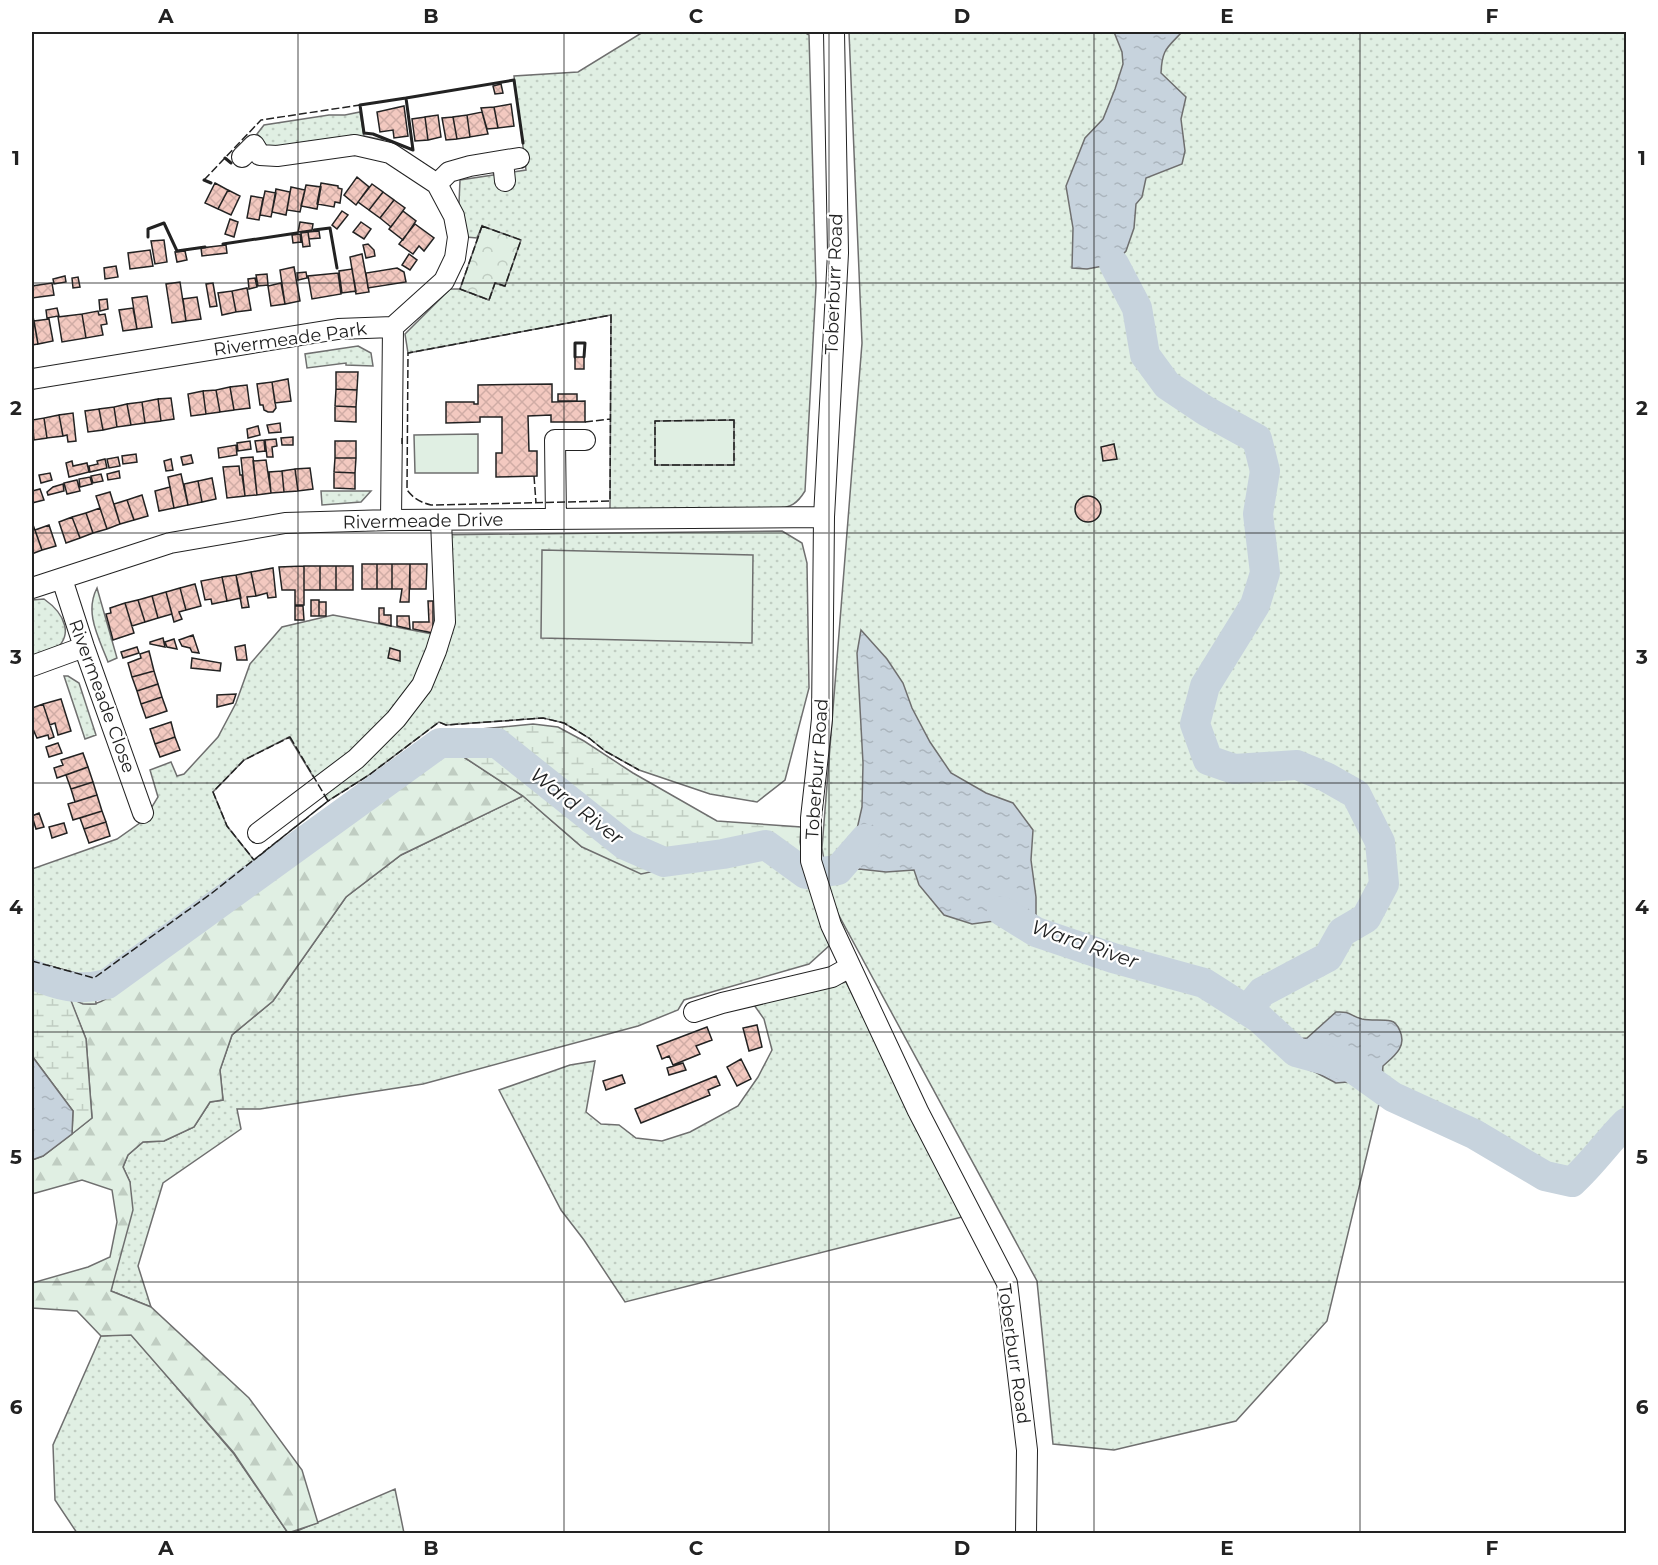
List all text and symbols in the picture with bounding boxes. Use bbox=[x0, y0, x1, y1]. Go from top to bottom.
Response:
text: A bbox=[157, 4, 174, 28]
text: B bbox=[423, 4, 439, 28]
text: C bbox=[689, 4, 704, 28]
text: D bbox=[954, 4, 970, 28]
text: E bbox=[1220, 4, 1234, 28]
text: F bbox=[1486, 4, 1499, 28]
text: 1 bbox=[12, 146, 20, 170]
text: 1 bbox=[1638, 146, 1646, 170]
street label: Toberburr Road bbox=[821, 213, 847, 355]
street label: Rivermeade Park bbox=[212, 317, 368, 361]
text: 2 bbox=[10, 396, 22, 420]
text: 2 bbox=[1636, 396, 1648, 420]
street label: Rivermeade Drive bbox=[343, 509, 504, 533]
street label: Rivermeade Close bbox=[64, 616, 140, 776]
text: 3 bbox=[9, 645, 22, 669]
text: 3 bbox=[1635, 645, 1648, 669]
street label: Toberburr Road bbox=[801, 698, 833, 840]
water label: Ward River bbox=[526, 762, 629, 850]
text: 4 bbox=[9, 895, 23, 919]
text: 4 bbox=[1635, 895, 1649, 919]
water label: Ward River bbox=[1028, 915, 1142, 974]
text: 5 bbox=[10, 1145, 22, 1169]
text: 5 bbox=[1636, 1145, 1648, 1169]
street label: Toberburr Road bbox=[993, 1283, 1035, 1425]
text: 6 bbox=[10, 1395, 23, 1419]
text: 6 bbox=[1636, 1395, 1649, 1419]
text: A bbox=[157, 1536, 174, 1560]
text: B bbox=[423, 1536, 439, 1560]
text: C bbox=[689, 1536, 704, 1560]
text: D bbox=[954, 1536, 970, 1560]
text: E bbox=[1220, 1536, 1234, 1560]
text: F bbox=[1486, 1536, 1499, 1560]

